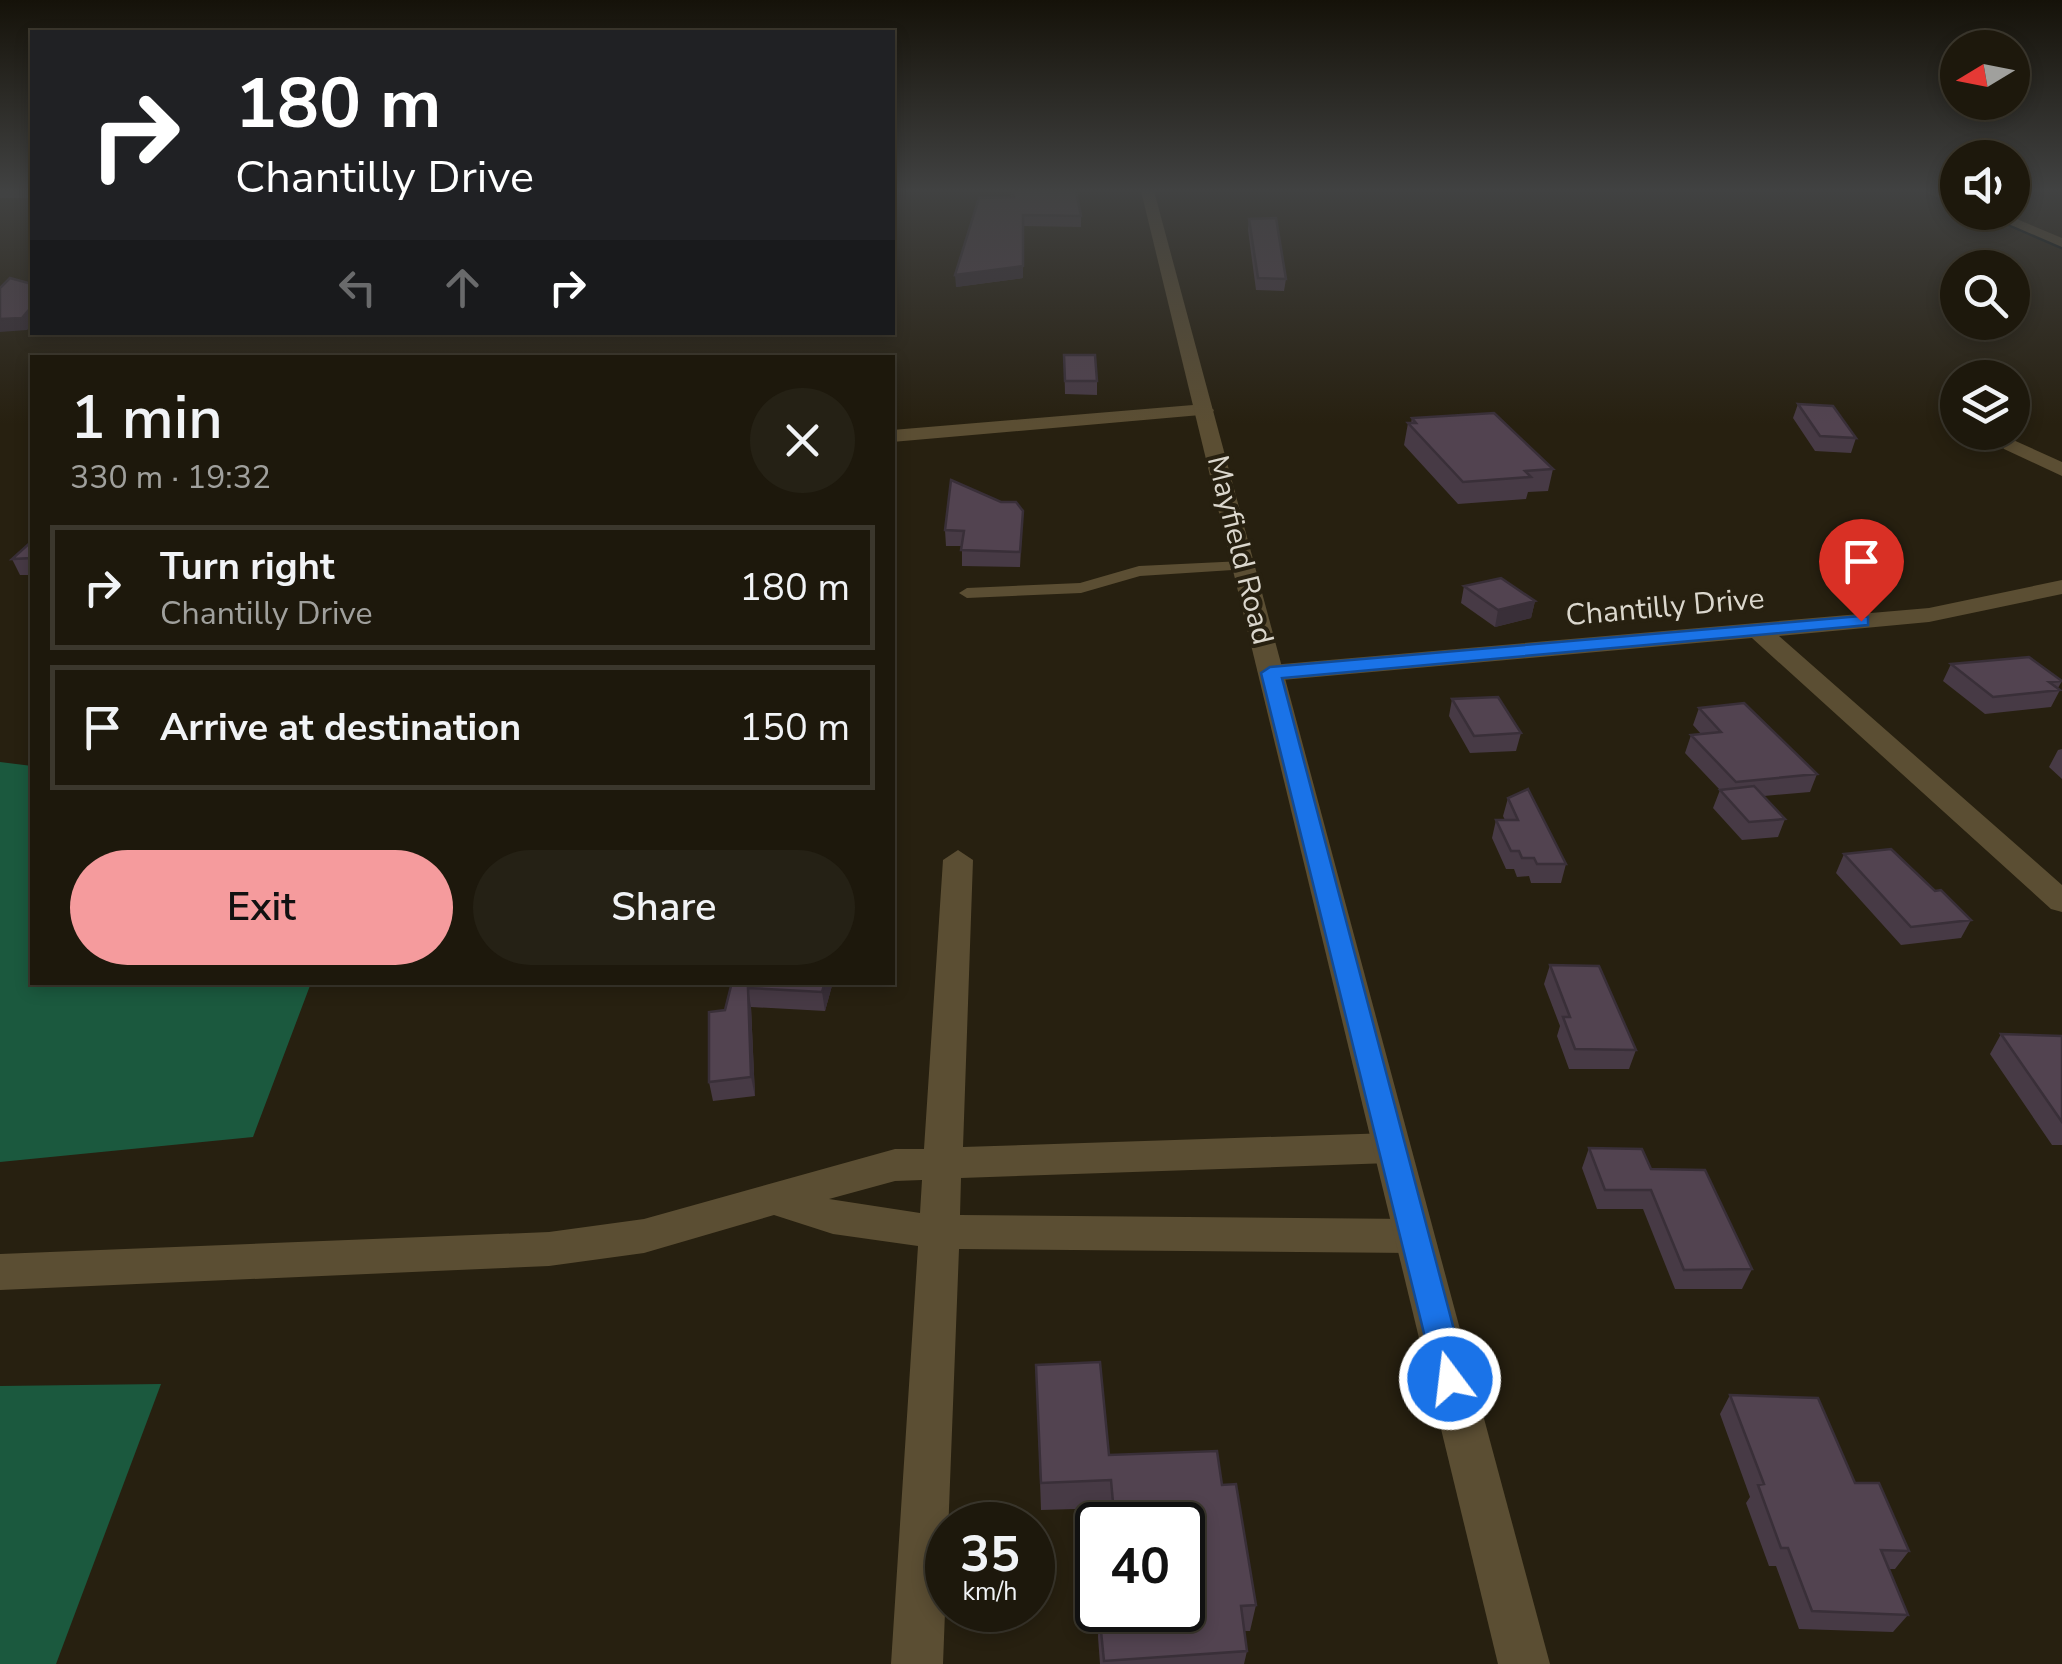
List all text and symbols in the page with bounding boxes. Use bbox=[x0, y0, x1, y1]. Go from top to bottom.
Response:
north arrow bbox=[1940, 30, 2030, 120]
map controls bbox=[1940, 30, 2030, 450]
text: 180 m bbox=[235, 56, 441, 152]
icon: right bbox=[70, 70, 200, 200]
button: sound bbox=[1940, 140, 2030, 230]
text: Chantilly Drive bbox=[235, 147, 534, 208]
button: search bbox=[1940, 250, 2030, 340]
icon: left bbox=[330, 260, 385, 315]
icon: ahead bbox=[435, 260, 490, 315]
icon: right bbox=[540, 260, 595, 315]
button: layers bbox=[1940, 360, 2030, 450]
text: 1 min bbox=[70, 377, 223, 459]
button: close bbox=[750, 388, 855, 493]
street label: Mayfield Road bbox=[1197, 451, 1283, 649]
text: 330 m · 19:32 bbox=[70, 456, 271, 499]
pin bbox=[1819, 519, 1904, 622]
icon: arrive bbox=[1834, 534, 1889, 589]
text: Turn right bbox=[160, 541, 335, 592]
icon: right bbox=[75, 560, 130, 615]
text: 180 m bbox=[739, 562, 850, 613]
street label: Chantilly Drive bbox=[1564, 578, 1766, 636]
text: Chantilly Drive bbox=[160, 592, 373, 635]
icon: arrive bbox=[75, 700, 130, 755]
text: Arrive at destination bbox=[160, 702, 521, 753]
text: 150 m bbox=[739, 702, 850, 753]
button: Exit bbox=[70, 850, 453, 965]
button: Share bbox=[473, 850, 855, 965]
position arrow bbox=[1398, 1327, 1502, 1431]
speed limit sign: 40 bbox=[1075, 1502, 1205, 1632]
text: 35 bbox=[960, 1520, 1020, 1589]
text: km/h bbox=[962, 1575, 1018, 1609]

